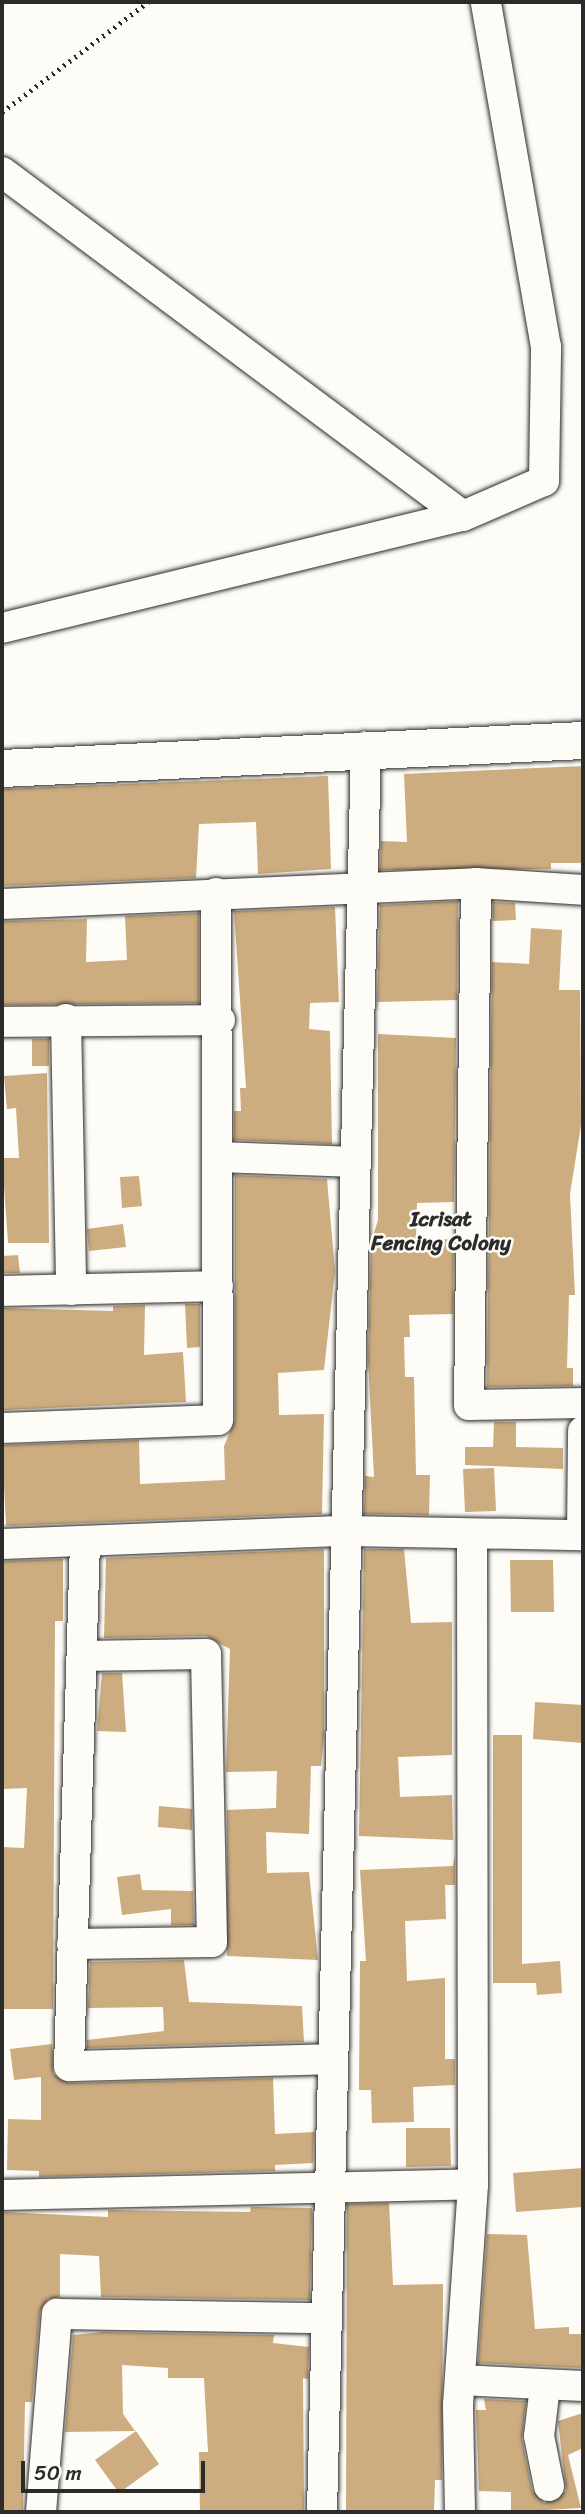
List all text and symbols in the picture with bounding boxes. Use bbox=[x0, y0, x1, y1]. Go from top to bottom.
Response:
district label: Icrisat Fencing Colony bbox=[371, 1206, 511, 1256]
scale bar bbox=[24, 2448, 208, 2492]
text: 50 m bbox=[34, 2454, 82, 2492]

